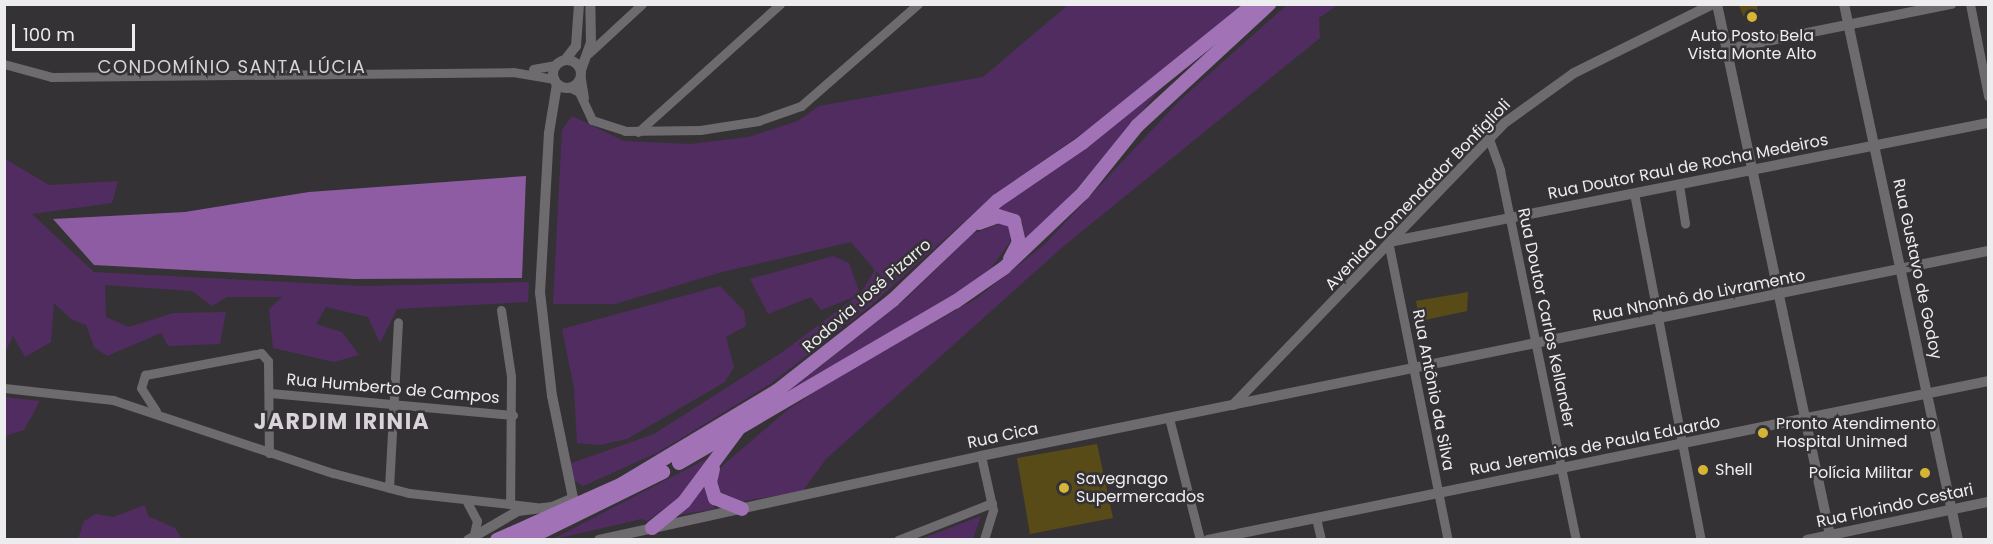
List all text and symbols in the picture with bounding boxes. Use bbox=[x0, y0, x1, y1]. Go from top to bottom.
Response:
marker: Auto Posto Bela Vista Monte Alto bbox=[1745, 10, 1759, 24]
scale bar bbox=[15, 12, 138, 50]
text: 100 m bbox=[23, 22, 75, 47]
place label: Auto Posto Bela Vista Monte Alto bbox=[1687, 26, 1817, 64]
district label: CONDOMÍNIO SANTA LÚCIA bbox=[98, 56, 366, 78]
street label: Avenida Comendador Bonfiglioli bbox=[1321, 95, 1515, 295]
street label: Rua Doutor Raul de Rocha Medeiros bbox=[1546, 130, 1830, 204]
street label: Rua Gustavo de Godoy bbox=[1888, 177, 1946, 361]
street label: Rua Doutor Carlos Kellander bbox=[1513, 206, 1579, 430]
street label: Rodovia José Pizarro bbox=[799, 235, 935, 357]
street label: Rua Nhonhô do Livramento bbox=[1591, 266, 1807, 326]
street label: Rua Antônio da Silva bbox=[1408, 308, 1458, 472]
street label: Rua Humberto de Campos bbox=[286, 370, 500, 408]
district label: JARDIM IRINIA bbox=[254, 409, 430, 435]
street label: Rua Jeremias de Paula Eduardo bbox=[1468, 412, 1722, 480]
place label: Pronto Atendimento Hospital Unimed bbox=[1776, 414, 1936, 452]
street label: Rua Cica bbox=[966, 419, 1040, 453]
marker: Pronto Atendimento Hospital Unimed bbox=[1754, 424, 1772, 442]
place label: Shell bbox=[1715, 460, 1752, 480]
marker: Shell bbox=[1696, 463, 1710, 477]
place label: Polícia Militar bbox=[1809, 463, 1913, 483]
marker: Polícia Militar bbox=[1918, 466, 1932, 480]
place label: Savegnago Supermercados bbox=[1076, 469, 1205, 507]
street label: Rua Florindo Cestari bbox=[1815, 480, 1975, 532]
marker: Savegnago Supermercados bbox=[1057, 481, 1071, 495]

